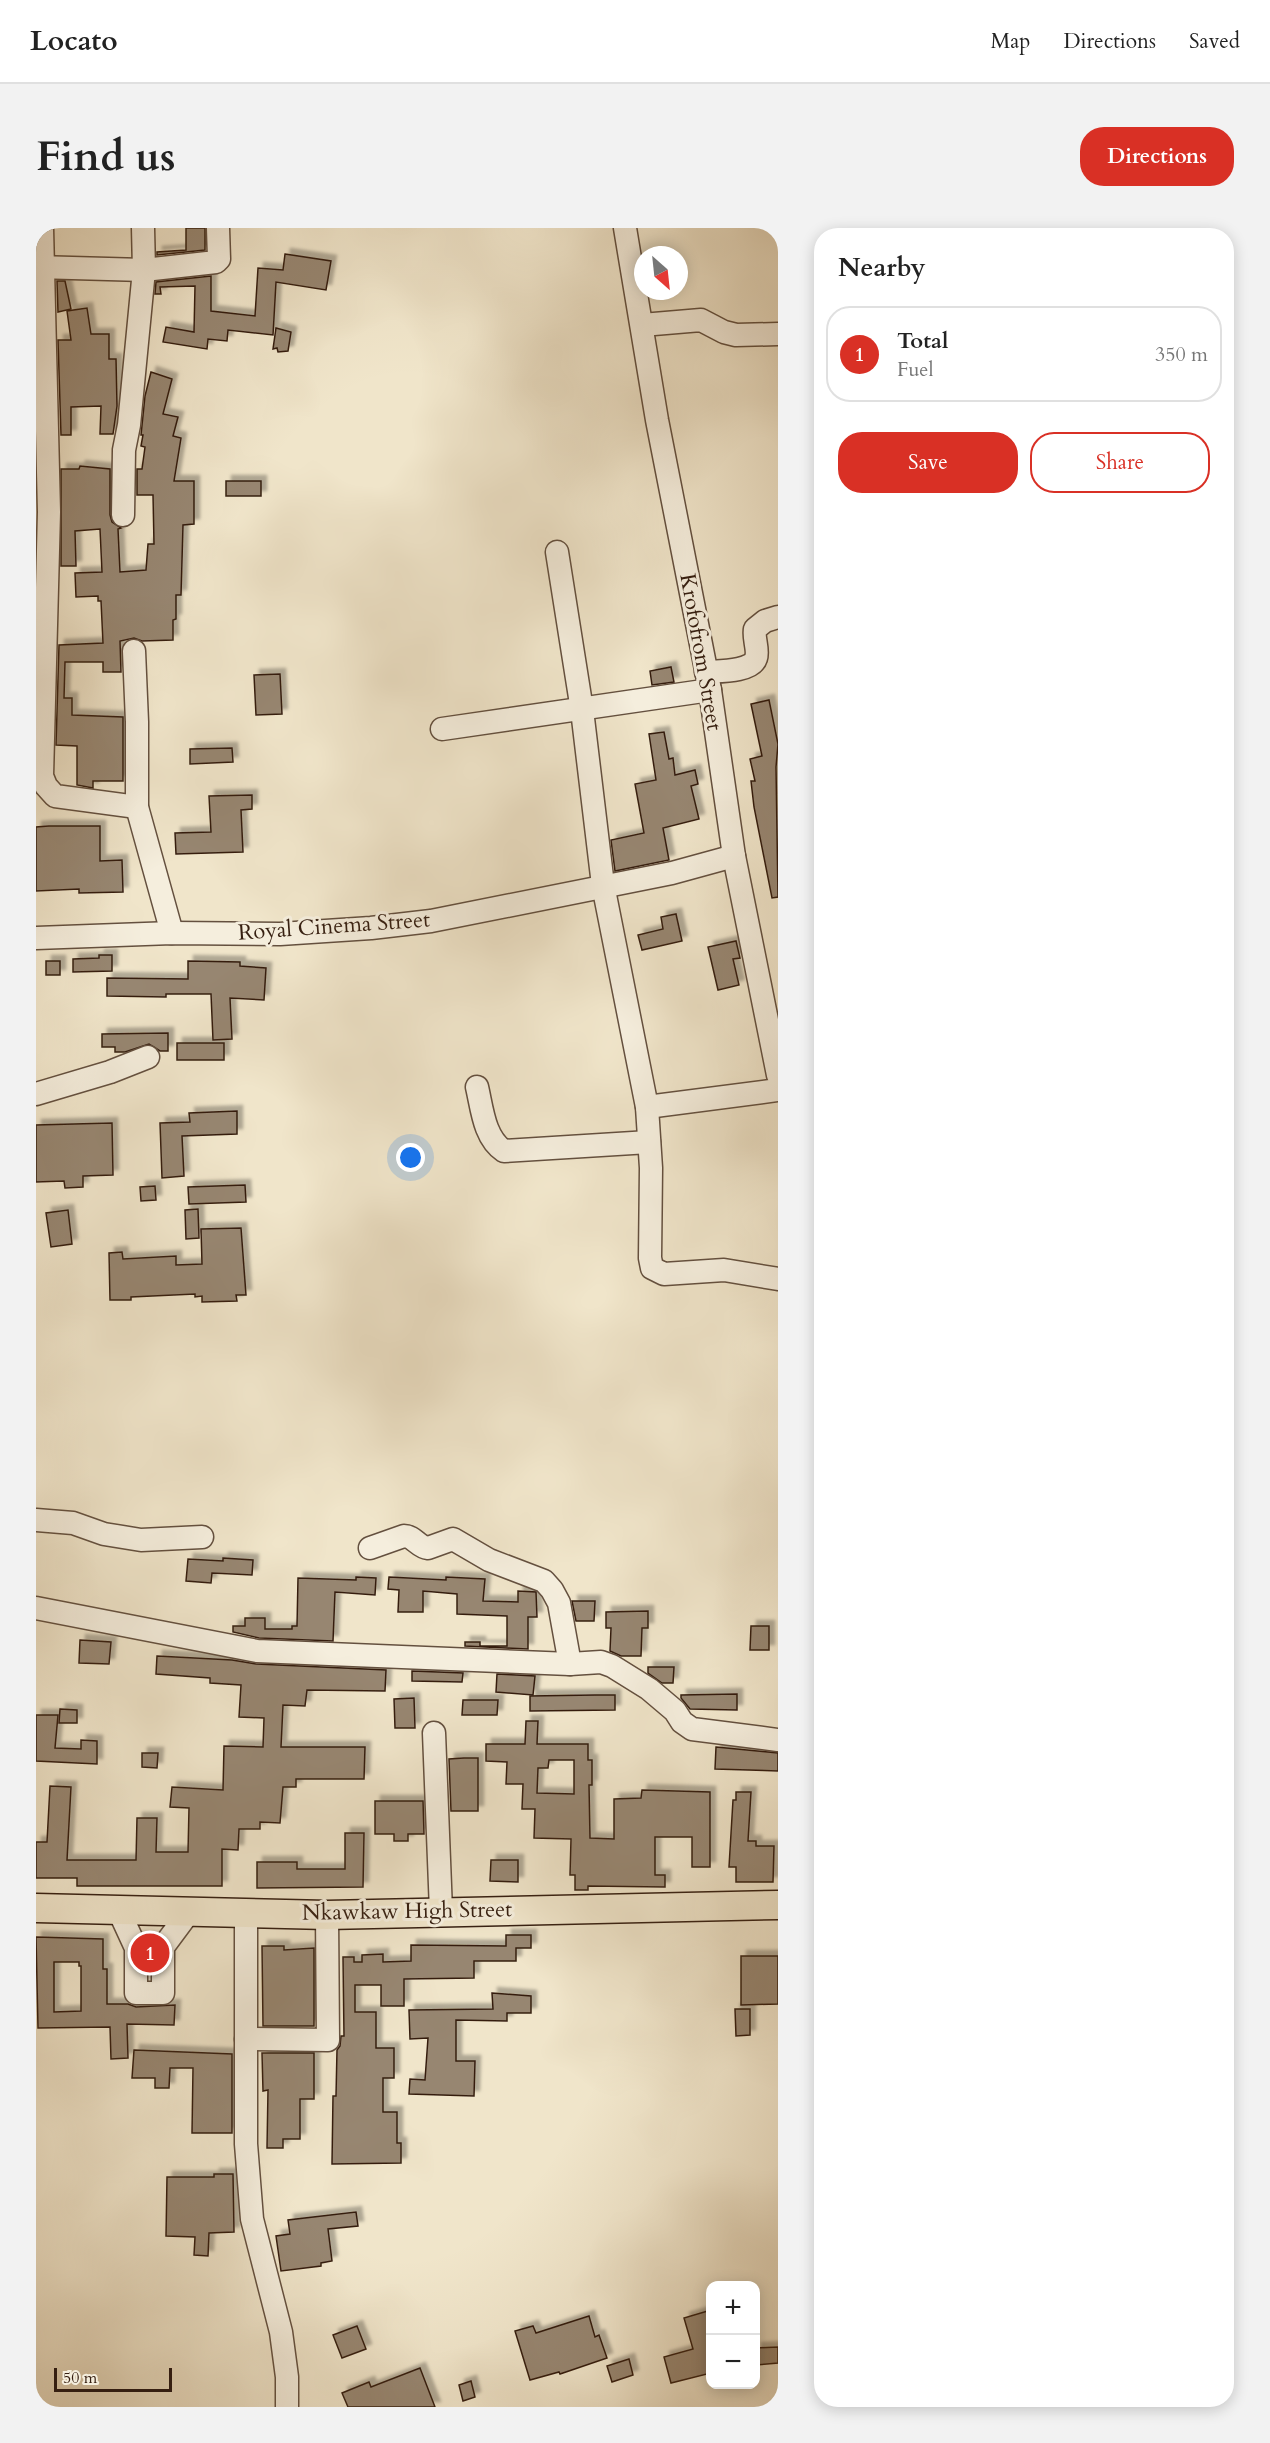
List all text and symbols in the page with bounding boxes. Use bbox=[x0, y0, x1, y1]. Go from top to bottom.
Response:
text: Locato bbox=[30, 22, 118, 60]
text: Map bbox=[990, 27, 1030, 56]
text: Directions bbox=[1063, 27, 1156, 56]
text: Saved bbox=[1189, 27, 1240, 56]
button: Directions bbox=[1080, 127, 1234, 186]
text: Find us bbox=[36, 128, 176, 185]
north arrow bbox=[634, 246, 688, 300]
text: Nearby bbox=[838, 250, 926, 285]
text: Total bbox=[897, 326, 948, 356]
text: 1 bbox=[854, 341, 865, 368]
text: 350 m bbox=[1155, 341, 1208, 368]
text: Fuel bbox=[897, 356, 934, 383]
button: Save bbox=[838, 432, 1018, 493]
button: Share bbox=[1030, 432, 1210, 493]
street label: Krofofrom Street bbox=[672, 571, 730, 733]
street label: Royal Cinema Street bbox=[237, 904, 431, 948]
your location bbox=[396, 1143, 425, 1172]
street label: Nkawkaw High Street bbox=[302, 1894, 512, 1928]
pin: 1 bbox=[130, 1930, 170, 1976]
map controls bbox=[706, 2281, 760, 2389]
button: + bbox=[706, 2281, 760, 2335]
button: − bbox=[706, 2335, 760, 2389]
scale bar bbox=[54, 2365, 172, 2392]
text: 50 m bbox=[63, 2367, 97, 2389]

